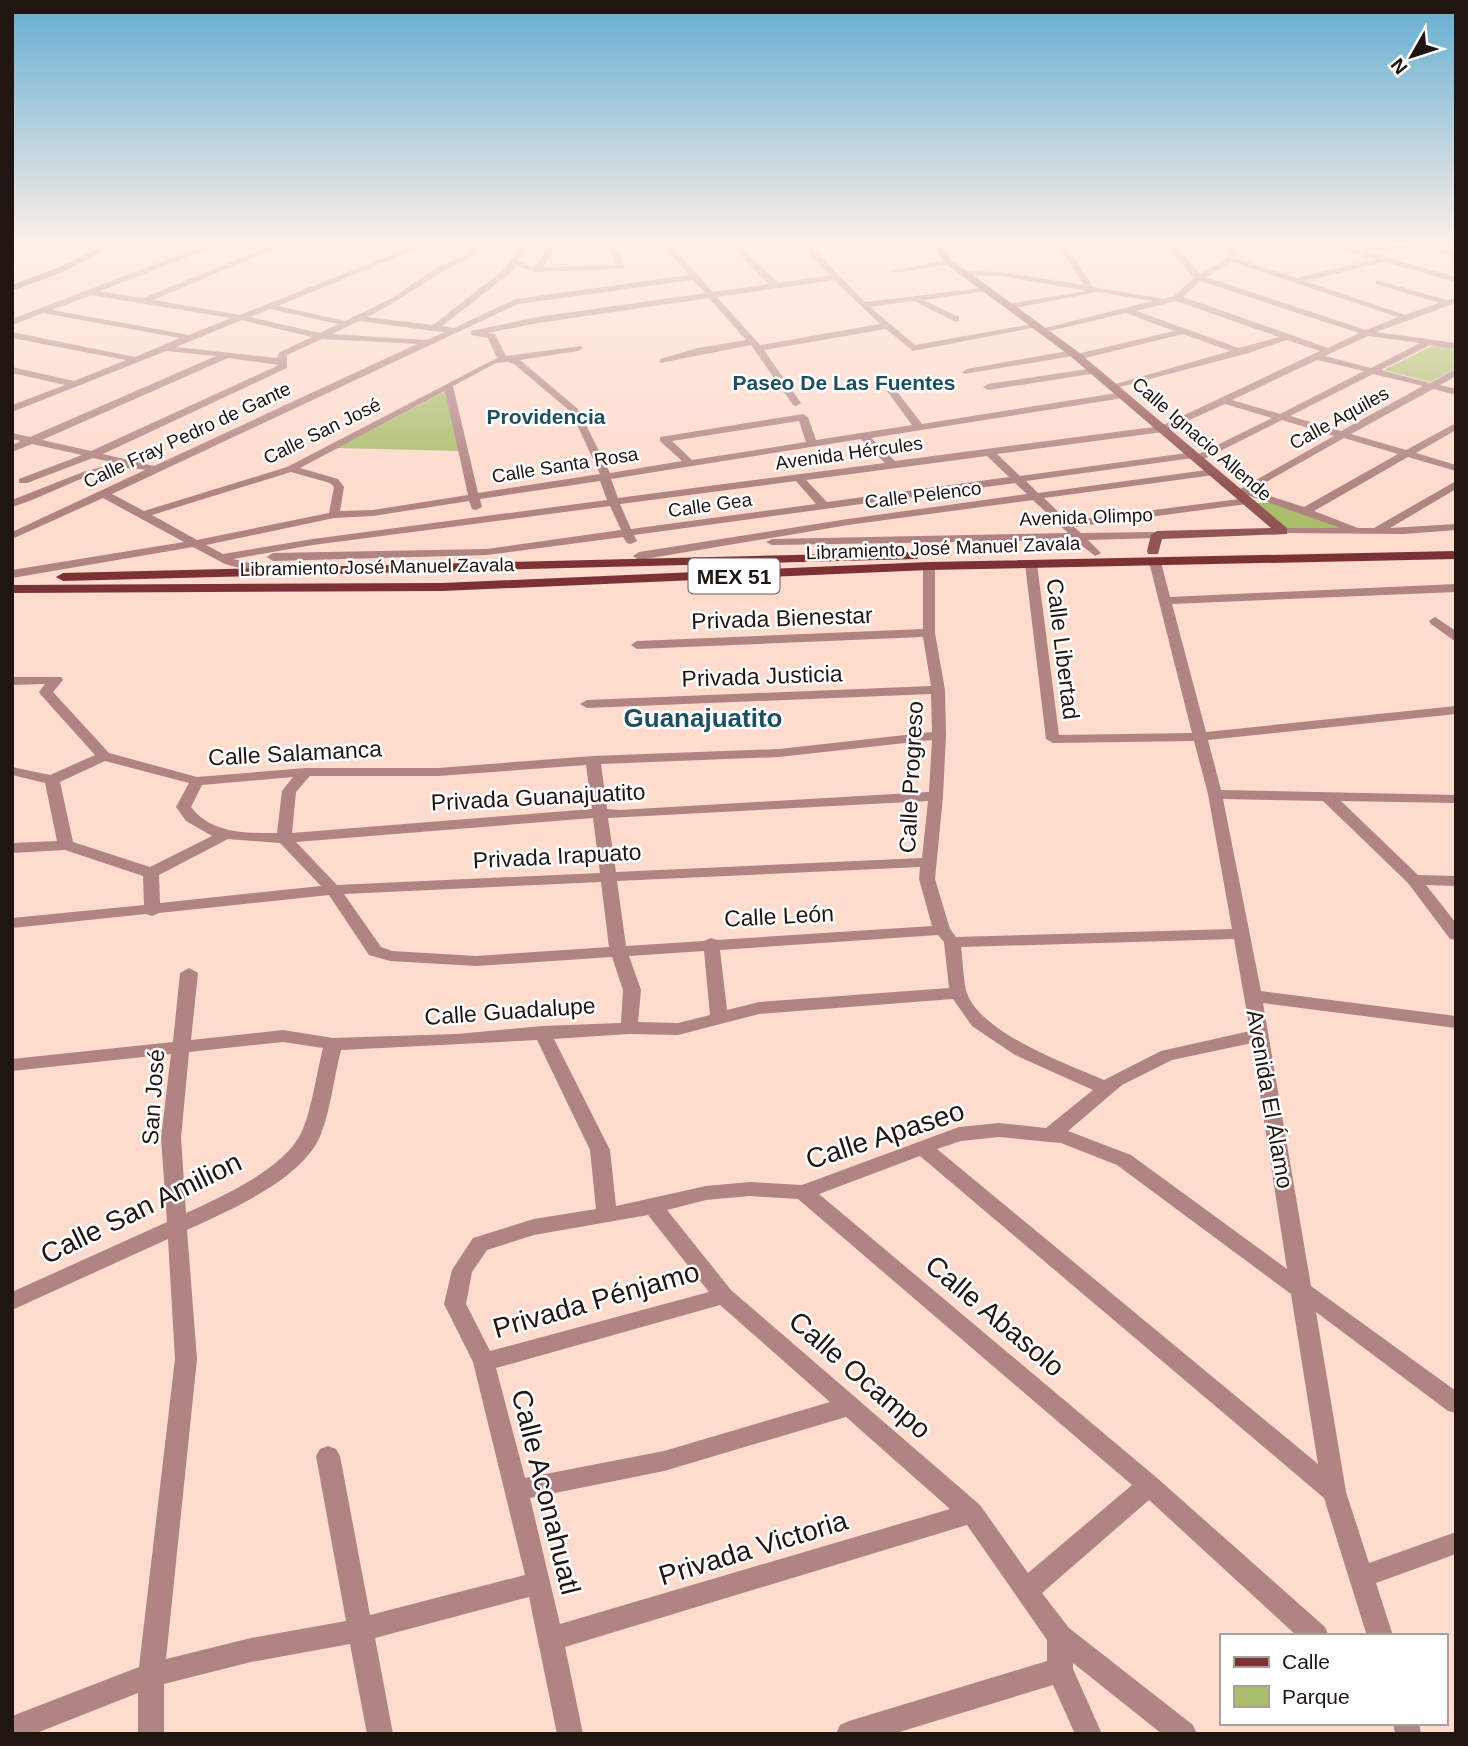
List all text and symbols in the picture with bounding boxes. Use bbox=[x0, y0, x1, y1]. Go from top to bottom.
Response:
north arrow bbox=[1377, 21, 1447, 91]
text: N bbox=[1387, 54, 1412, 78]
district label: Paseo De Las Fuentes bbox=[733, 371, 955, 394]
street label: Calle Ignacio Allende bbox=[1128, 373, 1276, 505]
street label: Calle Fray Pedro de Gante bbox=[80, 378, 294, 492]
street label: Calle Aquiles bbox=[1286, 382, 1392, 454]
street label: Calle San José bbox=[260, 394, 384, 468]
district label: Providencia bbox=[486, 405, 606, 428]
street label: Avenida Hércules bbox=[774, 432, 924, 474]
street label: Calle Santa Rosa bbox=[490, 443, 640, 487]
street label: Calle Pelenco bbox=[864, 477, 982, 513]
street label: Calle Gea bbox=[667, 489, 754, 521]
street label: Avenida Olimpo bbox=[1019, 504, 1153, 530]
street label: Libramiento José Manuel Zavala bbox=[805, 533, 1081, 563]
street label: Libramiento José Manuel Zavala bbox=[240, 554, 515, 580]
road number: MEX 51 bbox=[688, 558, 780, 594]
street label: Calle Libertad bbox=[1041, 577, 1085, 721]
street label: Privada Bienestar bbox=[691, 602, 874, 634]
street label: Privada Justicia bbox=[681, 660, 843, 692]
street label: Calle Progreso bbox=[894, 700, 928, 854]
district label: Guanajuatito bbox=[624, 703, 782, 733]
street label: Calle Salamanca bbox=[208, 735, 383, 771]
street label: Privada Guanajuatito bbox=[430, 778, 646, 816]
street label: Privada Irapuato bbox=[472, 839, 642, 873]
street label: Calle León bbox=[723, 900, 835, 932]
street label: Calle Guadalupe bbox=[424, 992, 596, 1030]
street label: Avenida El Álamo bbox=[1241, 1008, 1299, 1190]
street label: San José bbox=[137, 1048, 169, 1146]
street label: Calle Apaseo bbox=[802, 1095, 968, 1175]
street label: Calle San Amilion bbox=[36, 1146, 246, 1270]
street label: Calle Abasolo bbox=[919, 1249, 1071, 1383]
street label: Privada Pénjamo bbox=[489, 1256, 703, 1344]
street label: Calle Ocampo bbox=[783, 1305, 937, 1445]
street label: Calle Aconahuatl bbox=[506, 1386, 586, 1598]
street label: Privada Victoria bbox=[655, 1504, 851, 1591]
legend bbox=[1220, 1634, 1447, 1725]
text: Calle bbox=[1282, 1650, 1330, 1673]
text: Parque bbox=[1282, 1685, 1350, 1708]

